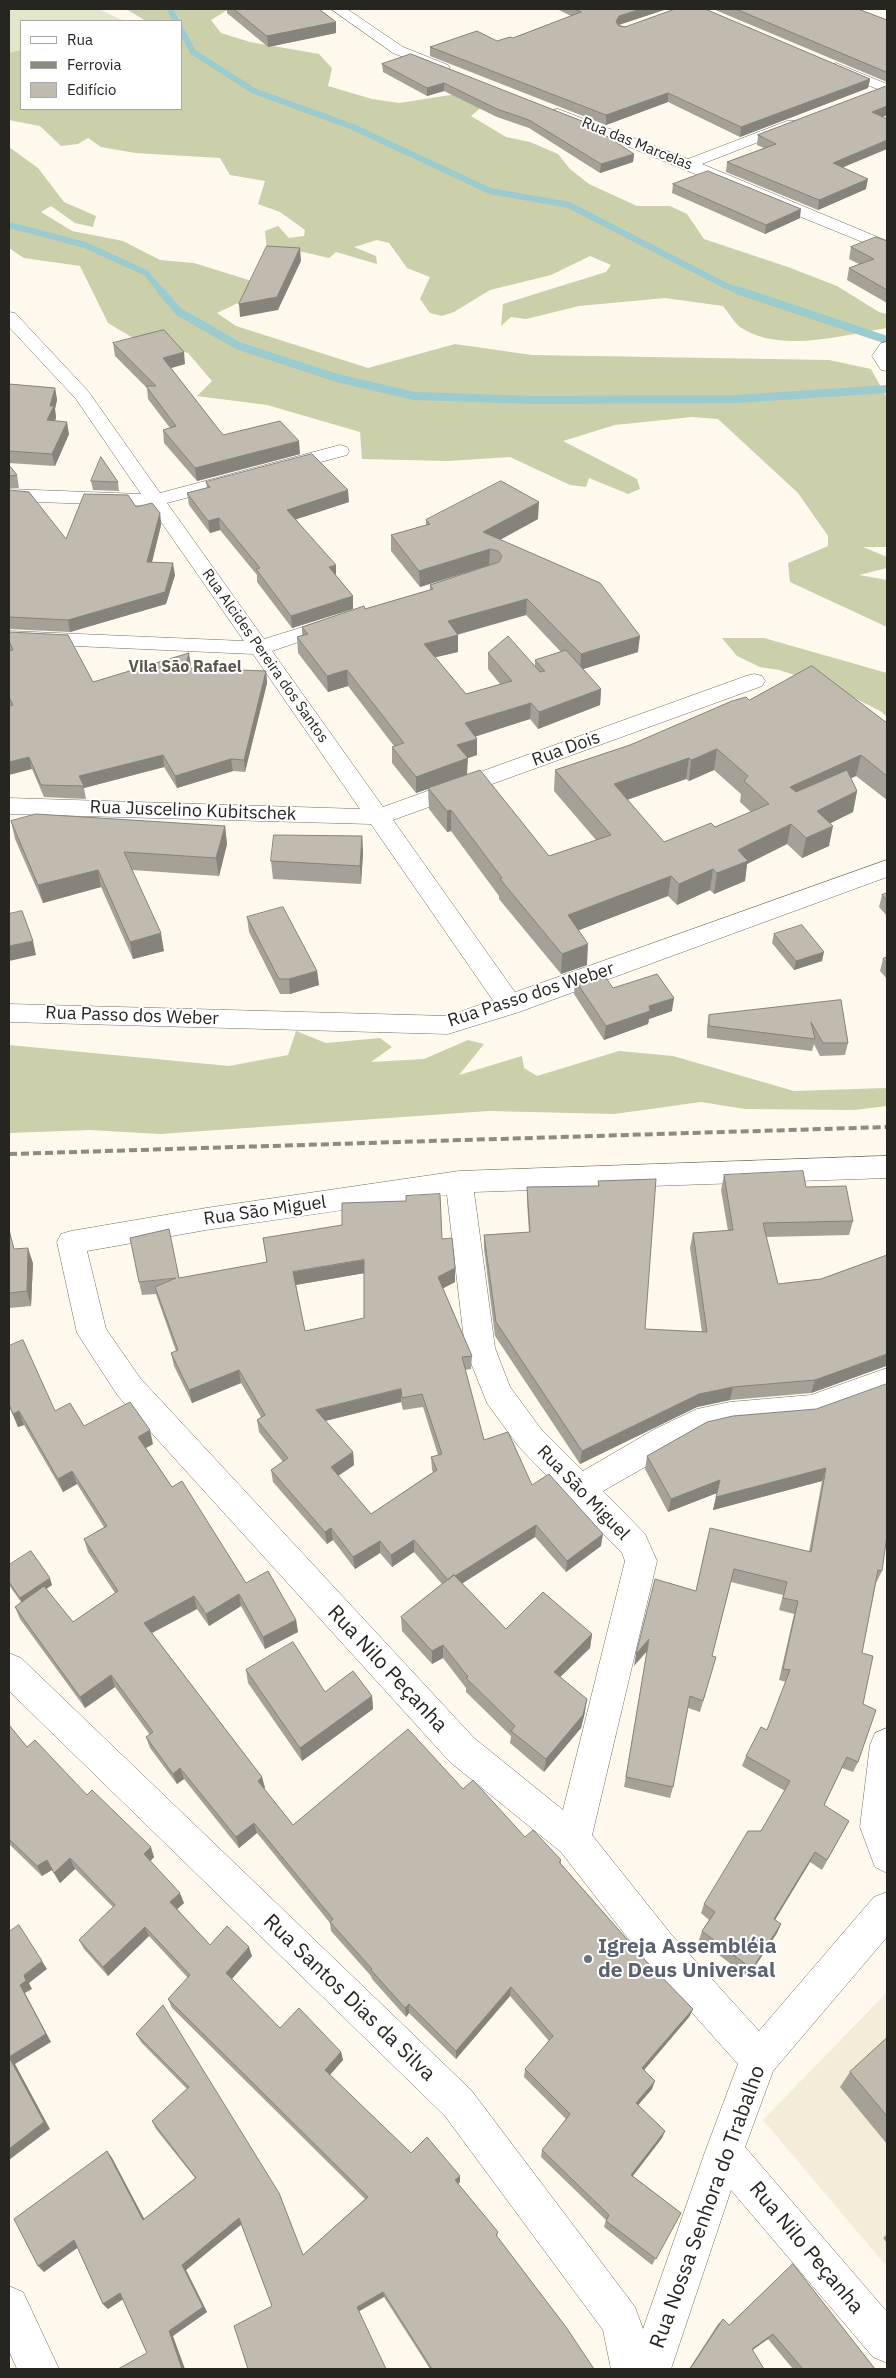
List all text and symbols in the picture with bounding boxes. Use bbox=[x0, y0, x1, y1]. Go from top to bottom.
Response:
legend bbox=[20, 20, 182, 110]
text: Rua bbox=[67, 30, 93, 49]
text: Ferrovia bbox=[67, 55, 122, 74]
text: Edifício bbox=[67, 80, 116, 99]
street label: Rua das Marcelas bbox=[579, 114, 695, 174]
street label: Rua Alcides Pereira dos Santos bbox=[198, 566, 332, 746]
district label: Vila São Rafael bbox=[128, 657, 242, 677]
street label: Rua Dois bbox=[529, 727, 603, 771]
street label: Rua Juscelino Kubitschek bbox=[89, 797, 297, 825]
street label: Rua Passo dos Weber bbox=[445, 958, 617, 1032]
street label: Rua Passo dos Weber bbox=[45, 1002, 219, 1030]
street label: Rua São Miguel bbox=[202, 1192, 328, 1230]
street label: Rua São Miguel bbox=[532, 1441, 634, 1545]
street label: Rua Nilo Peçanha bbox=[322, 1600, 452, 1738]
street label: Rua Santos Dias da Silva bbox=[258, 1909, 440, 2087]
place label: Igreja Assembléia de Deus Universal bbox=[598, 1934, 777, 1984]
marker: Igreja Assembléia de Deus Universal bbox=[582, 1953, 594, 1965]
street label: Rua Nossa Senhora do Trabalho bbox=[645, 2062, 771, 2352]
street label: Rua Nilo Peçanha bbox=[743, 2177, 869, 2319]

